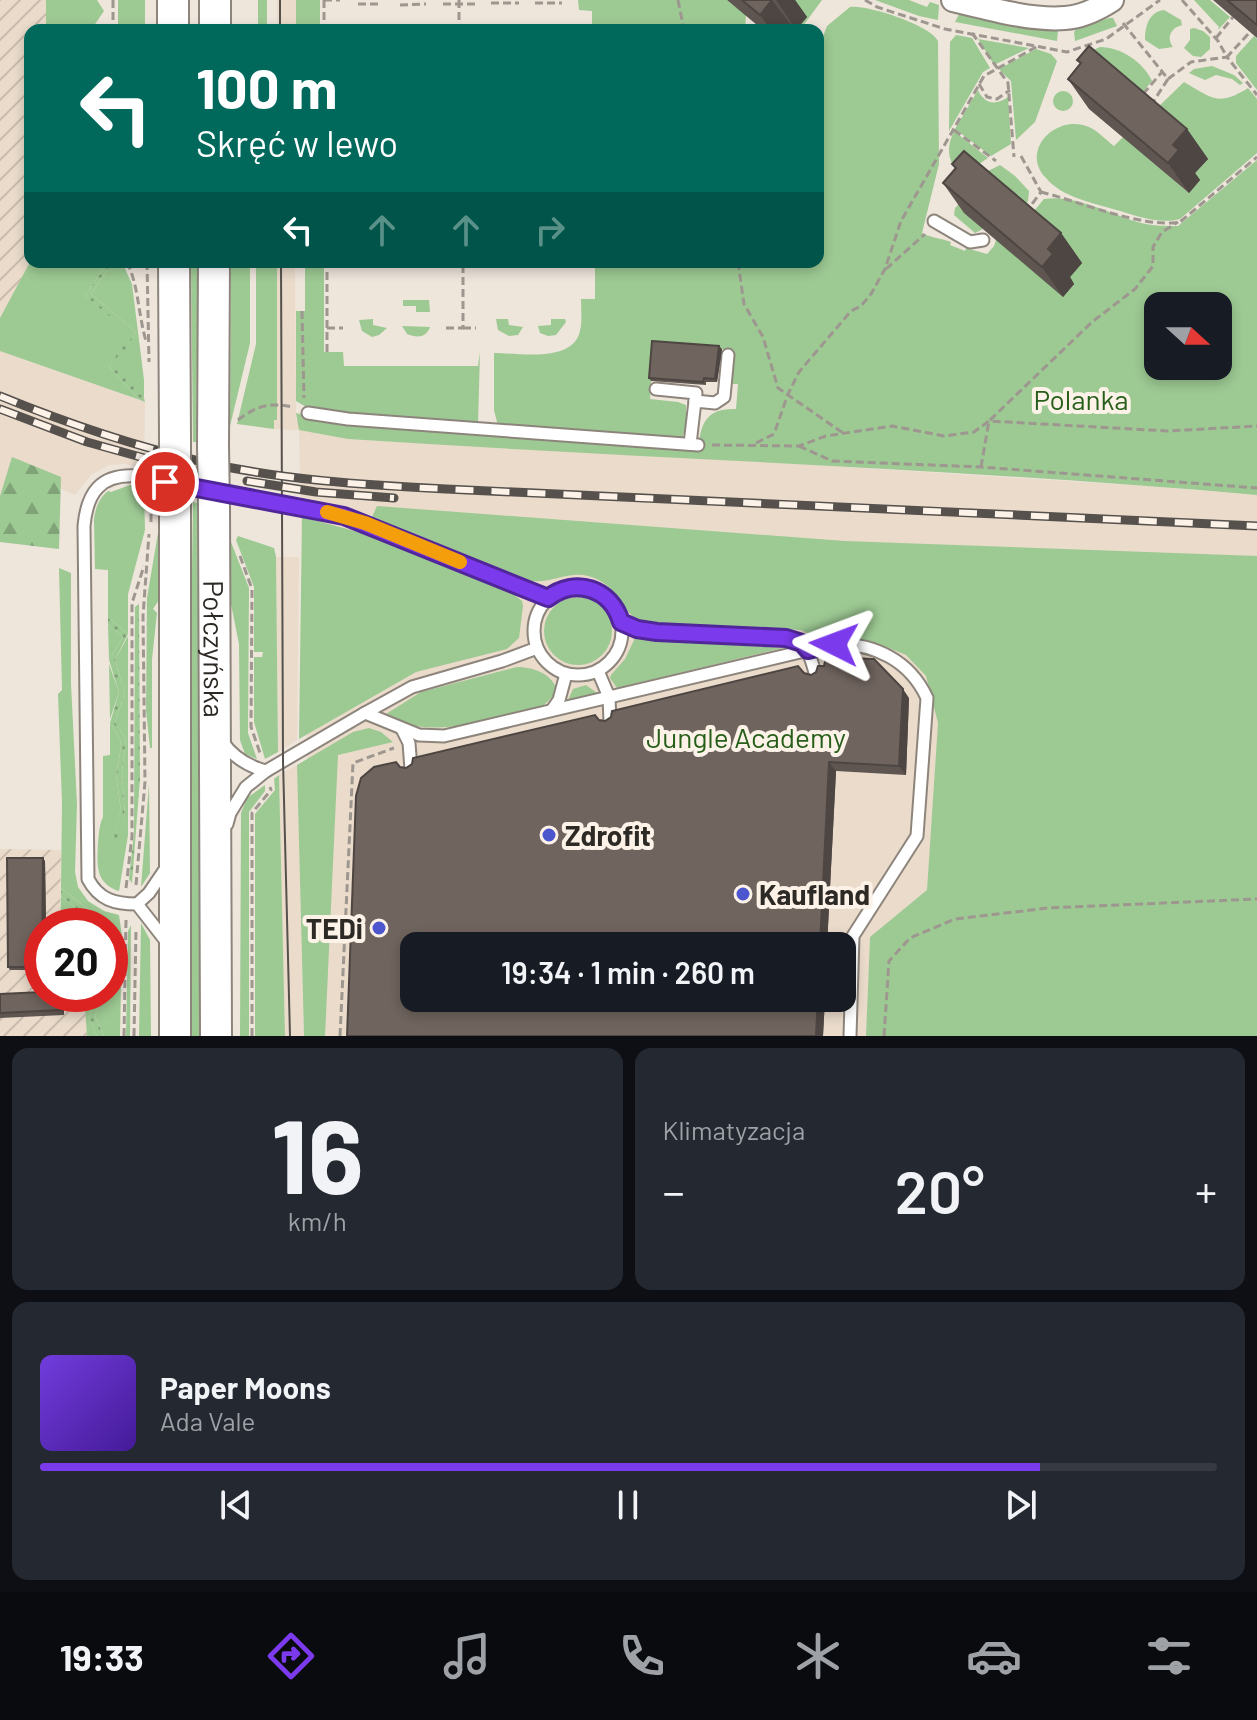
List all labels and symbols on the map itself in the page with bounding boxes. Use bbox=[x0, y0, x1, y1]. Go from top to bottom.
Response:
north arrow bbox=[1144, 292, 1232, 380]
park label: Polanka bbox=[1033, 382, 1129, 416]
pin bbox=[131, 448, 199, 516]
street label: Połczyńska bbox=[197, 580, 232, 718]
position arrow bbox=[792, 602, 876, 686]
park label: Jungle Academy bbox=[646, 720, 846, 754]
place label: Zdrofit bbox=[565, 818, 651, 852]
marker: Zdrofit bbox=[540, 826, 558, 844]
place label: Kaufland bbox=[759, 877, 870, 911]
marker: Kaufland bbox=[734, 885, 752, 903]
speed limit sign: 20 bbox=[24, 908, 128, 1012]
place label: TEDi bbox=[306, 911, 363, 945]
marker: TEDi bbox=[370, 919, 388, 937]

